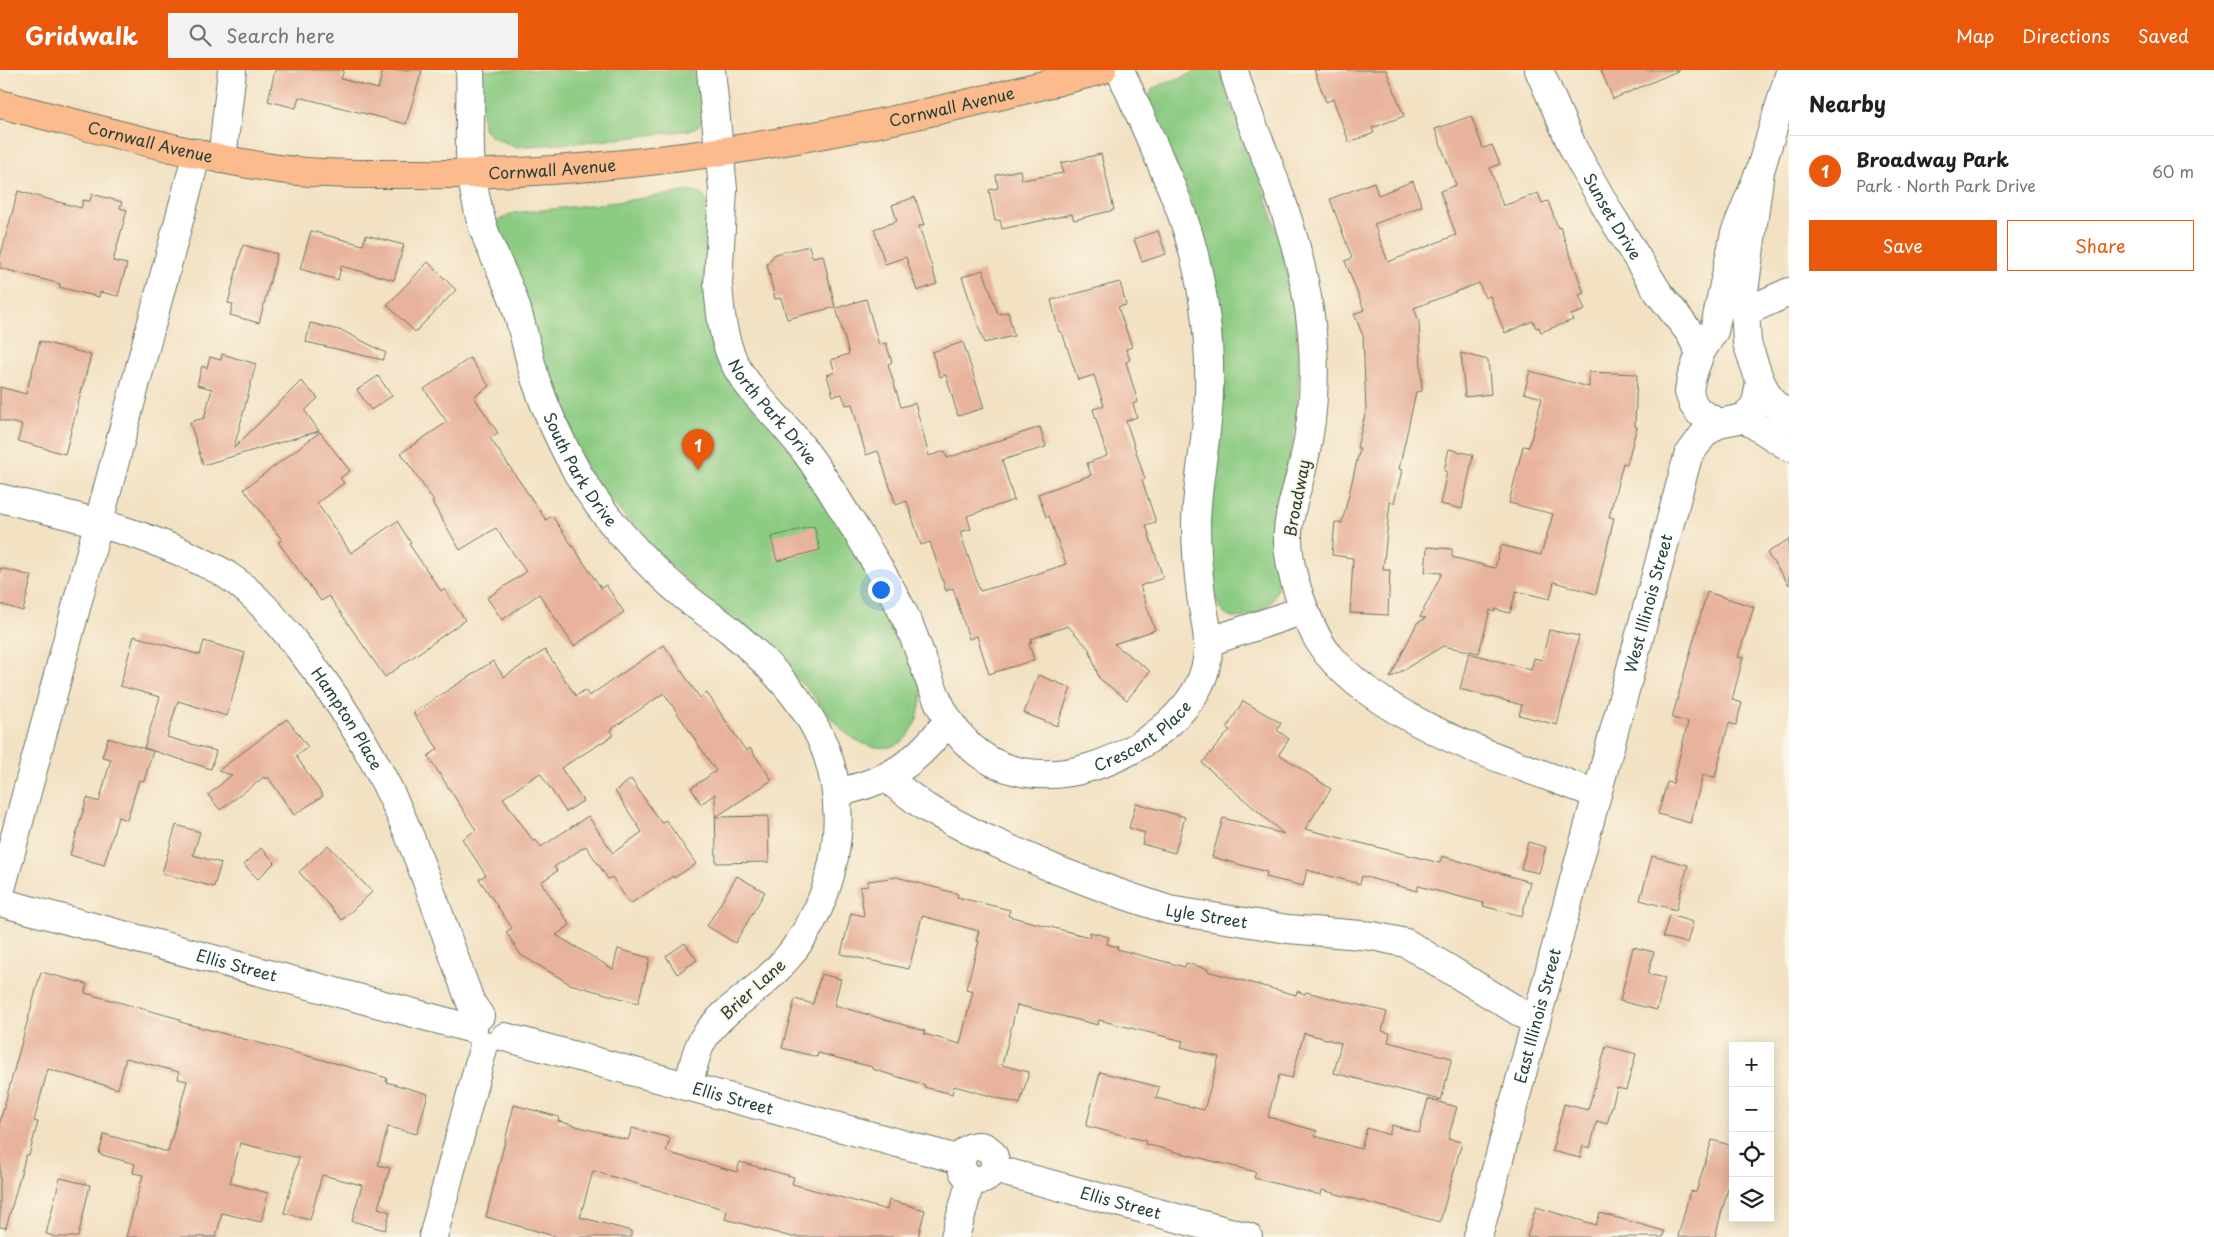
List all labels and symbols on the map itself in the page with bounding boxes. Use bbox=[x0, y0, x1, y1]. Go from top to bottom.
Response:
street label: Cornwall Avenue bbox=[887, 80, 1017, 132]
street label: Cornwall Avenue bbox=[85, 114, 215, 168]
street label: Cornwall Avenue bbox=[488, 152, 617, 184]
street label: Sunset Drive bbox=[1578, 168, 1649, 264]
street label: North Park Drive bbox=[723, 354, 824, 469]
street label: South Park Drive bbox=[538, 408, 624, 532]
pin: 1 bbox=[682, 429, 714, 470]
street label: Broadway bbox=[1277, 457, 1315, 538]
street label: West Illinois Street bbox=[1617, 531, 1678, 675]
your location bbox=[868, 577, 894, 603]
street label: Hampton Place bbox=[306, 662, 389, 774]
street label: Crescent Place bbox=[1090, 695, 1196, 776]
street label: Lyle Street bbox=[1164, 897, 1250, 933]
street label: Ellis Street bbox=[194, 942, 280, 987]
street label: East Illinois Street bbox=[1507, 945, 1566, 1086]
street label: Brier Lane bbox=[714, 952, 790, 1024]
street label: Ellis Street bbox=[690, 1075, 777, 1120]
street label: Ellis Street bbox=[1078, 1180, 1164, 1224]

